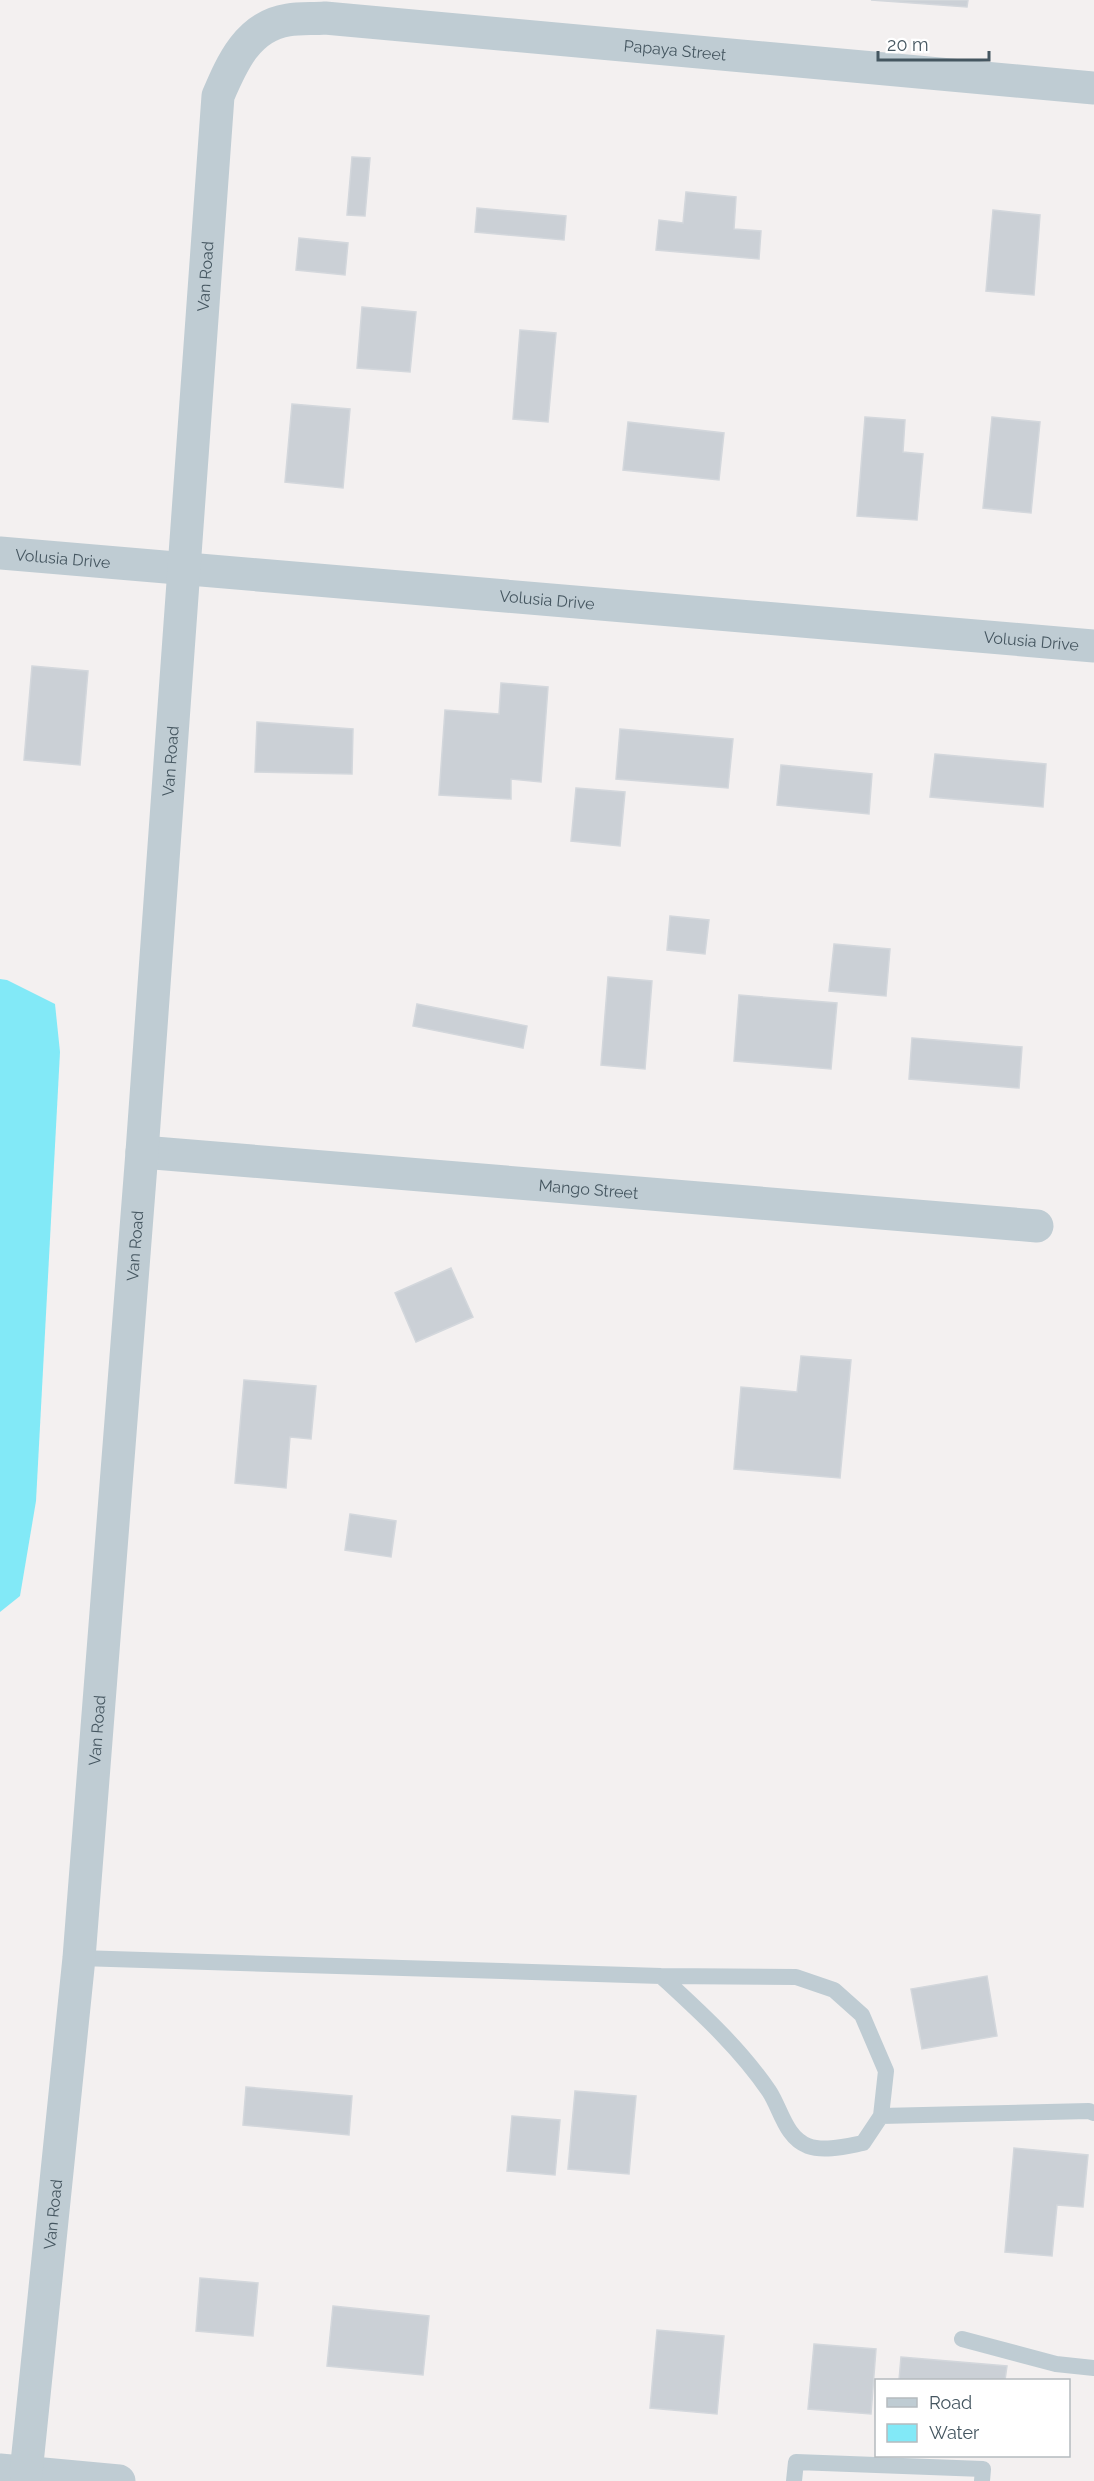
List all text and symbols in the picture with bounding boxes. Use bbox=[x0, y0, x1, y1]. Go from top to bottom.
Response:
scale bar bbox=[878, 24, 989, 62]
text: 20 m bbox=[887, 34, 929, 55]
street label: Papaya Street bbox=[623, 36, 728, 65]
street label: Van Road bbox=[194, 241, 218, 312]
street label: Volusia Drive bbox=[14, 545, 111, 572]
street label: Volusia Drive bbox=[499, 586, 595, 614]
street label: Volusia Drive bbox=[983, 628, 1080, 655]
street label: Van Road bbox=[159, 725, 183, 797]
street label: Mango Street bbox=[538, 1176, 640, 1203]
street label: Van Road bbox=[123, 1210, 147, 1282]
street label: Van Road bbox=[85, 1694, 110, 1766]
street label: Van Road bbox=[40, 2178, 66, 2251]
legend bbox=[875, 2379, 1070, 2457]
text: Road bbox=[929, 2392, 972, 2413]
text: Water bbox=[929, 2422, 980, 2443]

